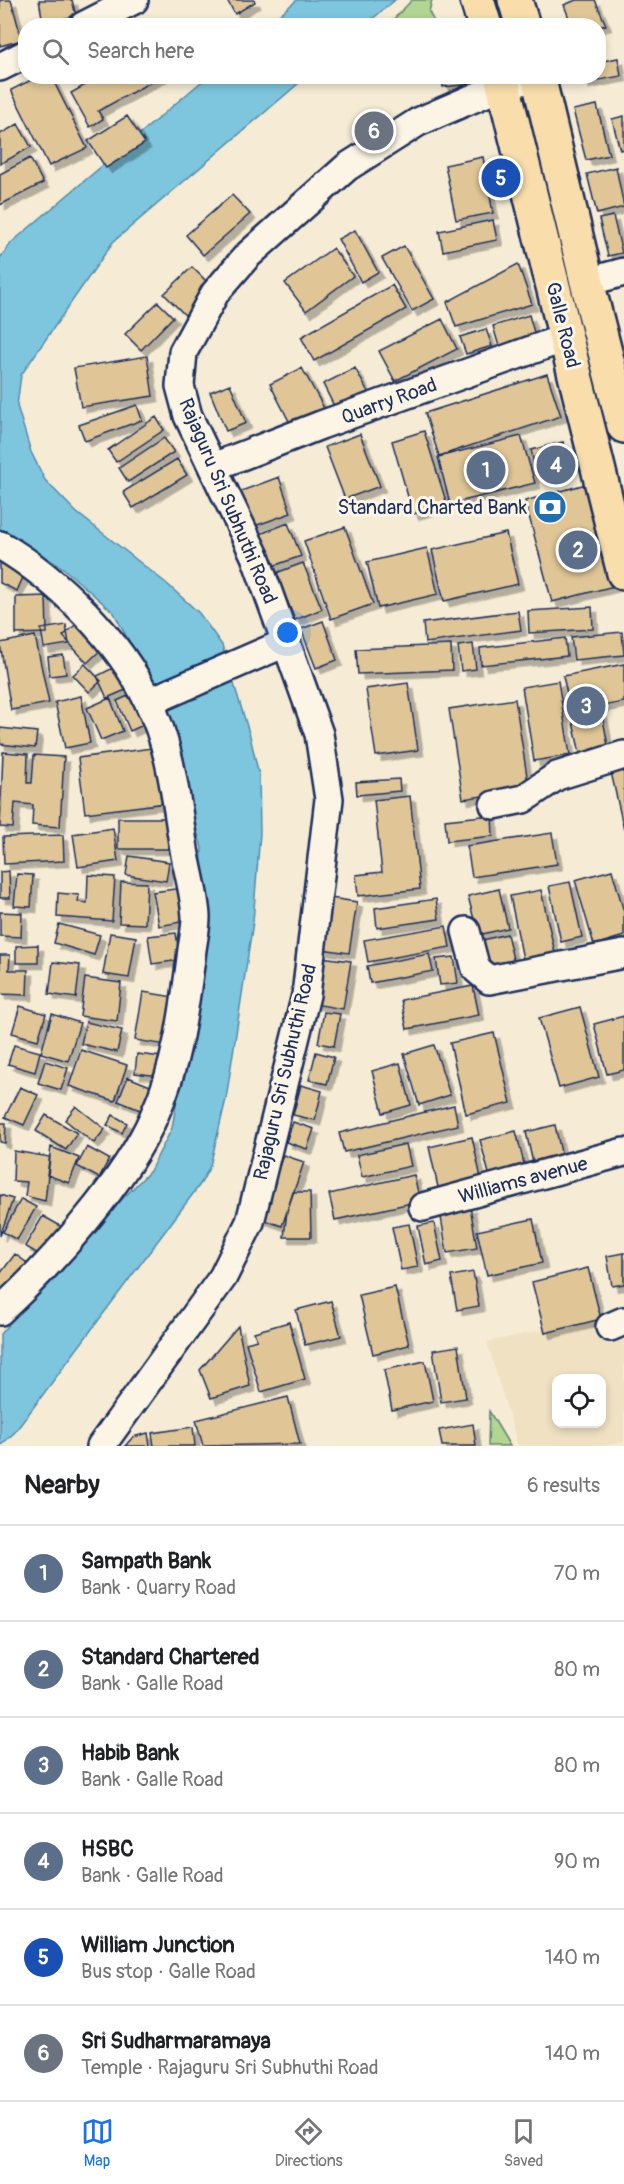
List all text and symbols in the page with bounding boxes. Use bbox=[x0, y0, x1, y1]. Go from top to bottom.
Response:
search box bbox=[18, 18, 606, 84]
icon: search bbox=[39, 35, 72, 68]
text: Search here bbox=[87, 37, 194, 65]
pin: 6 bbox=[354, 108, 394, 154]
pin: 5 bbox=[482, 156, 520, 201]
street label: Galle Road bbox=[540, 279, 586, 371]
street label: Quarry Road bbox=[338, 372, 440, 430]
street label: Rajaguru Sri Subhuthi Road bbox=[173, 394, 283, 608]
pin: 4 bbox=[536, 442, 576, 488]
pin: 1 bbox=[466, 448, 506, 492]
bank icon: Standard Charted Bank bbox=[532, 489, 568, 525]
place label: Standard Charted Bank bbox=[337, 495, 528, 520]
pin: 2 bbox=[558, 528, 598, 572]
your location bbox=[273, 618, 302, 647]
pin: 3 bbox=[566, 684, 606, 728]
street label: Rajaguru Sri Subhuthi Road bbox=[248, 961, 322, 1183]
street label: Williams avenue bbox=[456, 1151, 590, 1209]
map controls bbox=[552, 1374, 606, 1428]
button: locate bbox=[552, 1374, 606, 1428]
text: Nearby bbox=[24, 1469, 100, 1501]
text: 6 results bbox=[527, 1473, 600, 1498]
text: Sampath Bank bbox=[81, 1547, 211, 1575]
text: 1 bbox=[40, 1561, 47, 1586]
text: 70 m bbox=[554, 1561, 600, 1586]
text: Bank · Quarry Road bbox=[81, 1575, 236, 1600]
text: Standard Chartered bbox=[81, 1643, 259, 1671]
text: 2 bbox=[38, 1657, 49, 1682]
text: 80 m bbox=[554, 1657, 600, 1682]
text: Bank · Galle Road bbox=[81, 1671, 224, 1696]
text: Habib Bank bbox=[81, 1739, 179, 1767]
text: 3 bbox=[38, 1753, 49, 1778]
text: 80 m bbox=[554, 1753, 600, 1778]
text: Bank · Galle Road bbox=[81, 1767, 224, 1792]
text: HSBC bbox=[81, 1835, 134, 1863]
text: 4 bbox=[38, 1849, 49, 1874]
text: 90 m bbox=[554, 1849, 600, 1874]
text: Bank · Galle Road bbox=[81, 1863, 224, 1888]
text: William Junction bbox=[81, 1931, 235, 1959]
text: 5 bbox=[38, 1945, 49, 1970]
text: 140 m bbox=[545, 1945, 600, 1970]
text: Bus stop · Galle Road bbox=[81, 1959, 256, 1984]
text: Sri Sudharmaramaya bbox=[81, 2027, 271, 2055]
text: 6 bbox=[38, 2041, 49, 2066]
text: 140 m bbox=[545, 2041, 600, 2066]
text: Temple · Rajaguru Sri Subhuthi Road bbox=[81, 2055, 379, 2080]
tab: Map bbox=[81, 2115, 114, 2171]
tab: Directions bbox=[275, 2115, 343, 2171]
tab: Saved bbox=[504, 2115, 543, 2171]

